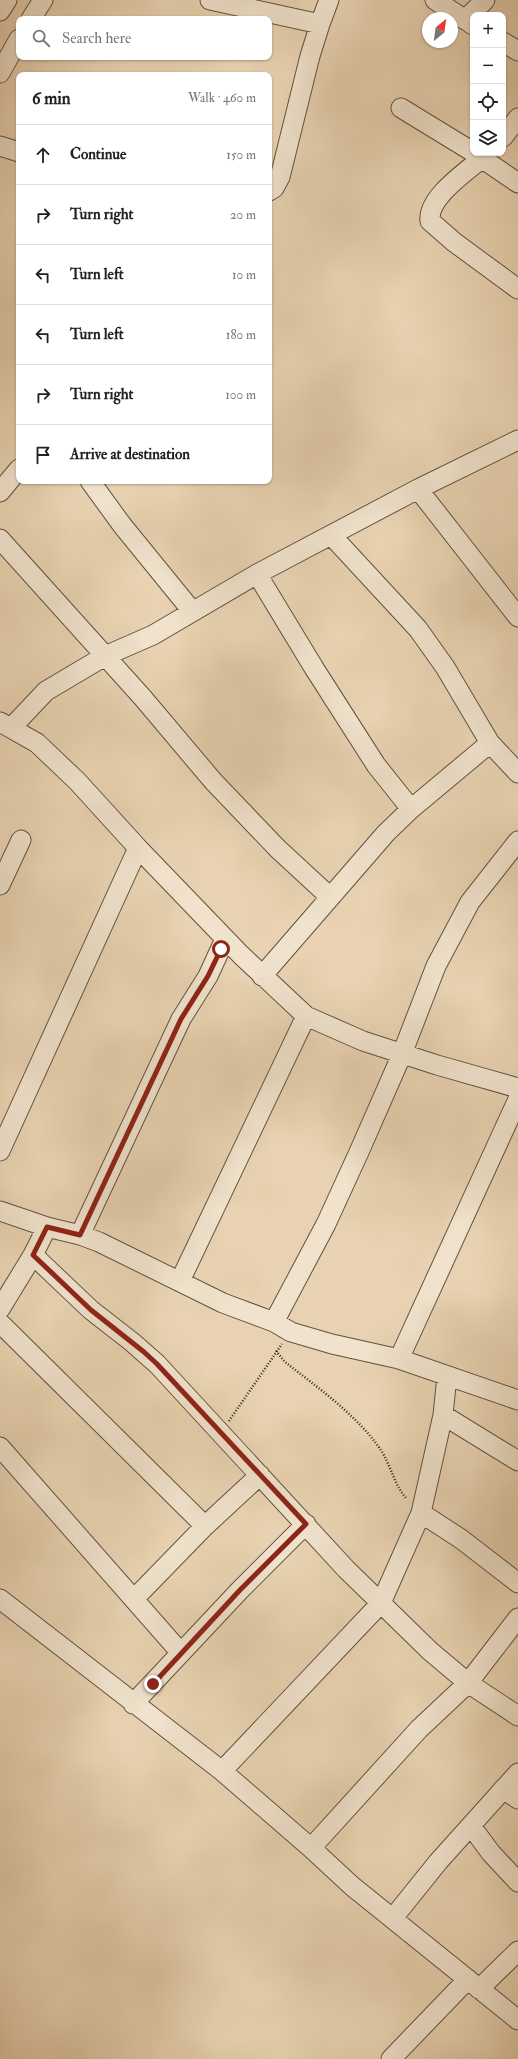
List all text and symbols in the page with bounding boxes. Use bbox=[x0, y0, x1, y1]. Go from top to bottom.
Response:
north arrow bbox=[422, 12, 458, 48]
map controls bbox=[470, 12, 506, 156]
button: + bbox=[470, 12, 506, 48]
search box bbox=[16, 16, 272, 60]
icon: search bbox=[30, 27, 52, 49]
text: Search here bbox=[62, 29, 131, 48]
button: − bbox=[470, 48, 506, 84]
button: locate bbox=[470, 84, 506, 120]
text: 6 min bbox=[32, 88, 71, 109]
text: Walk · 460 m bbox=[188, 90, 256, 106]
button: layers bbox=[470, 120, 506, 156]
icon: ahead bbox=[32, 144, 54, 166]
text: Continue bbox=[70, 145, 126, 164]
text: 150 m bbox=[226, 147, 256, 163]
icon: right bbox=[32, 204, 54, 226]
text: Turn right bbox=[70, 205, 133, 224]
text: 20 m bbox=[230, 207, 256, 223]
icon: left bbox=[32, 264, 54, 286]
text: Turn left bbox=[70, 265, 124, 284]
text: 10 m bbox=[232, 267, 256, 283]
icon: left bbox=[32, 324, 54, 346]
text: Turn left bbox=[70, 325, 124, 344]
text: 180 m bbox=[226, 327, 256, 343]
icon: right bbox=[32, 384, 54, 406]
text: Turn right bbox=[70, 385, 133, 404]
text: 100 m bbox=[225, 387, 256, 403]
icon: arrive bbox=[32, 444, 54, 466]
text: Arrive at destination bbox=[70, 445, 190, 464]
route start bbox=[212, 940, 230, 958]
route end bbox=[144, 1675, 162, 1693]

